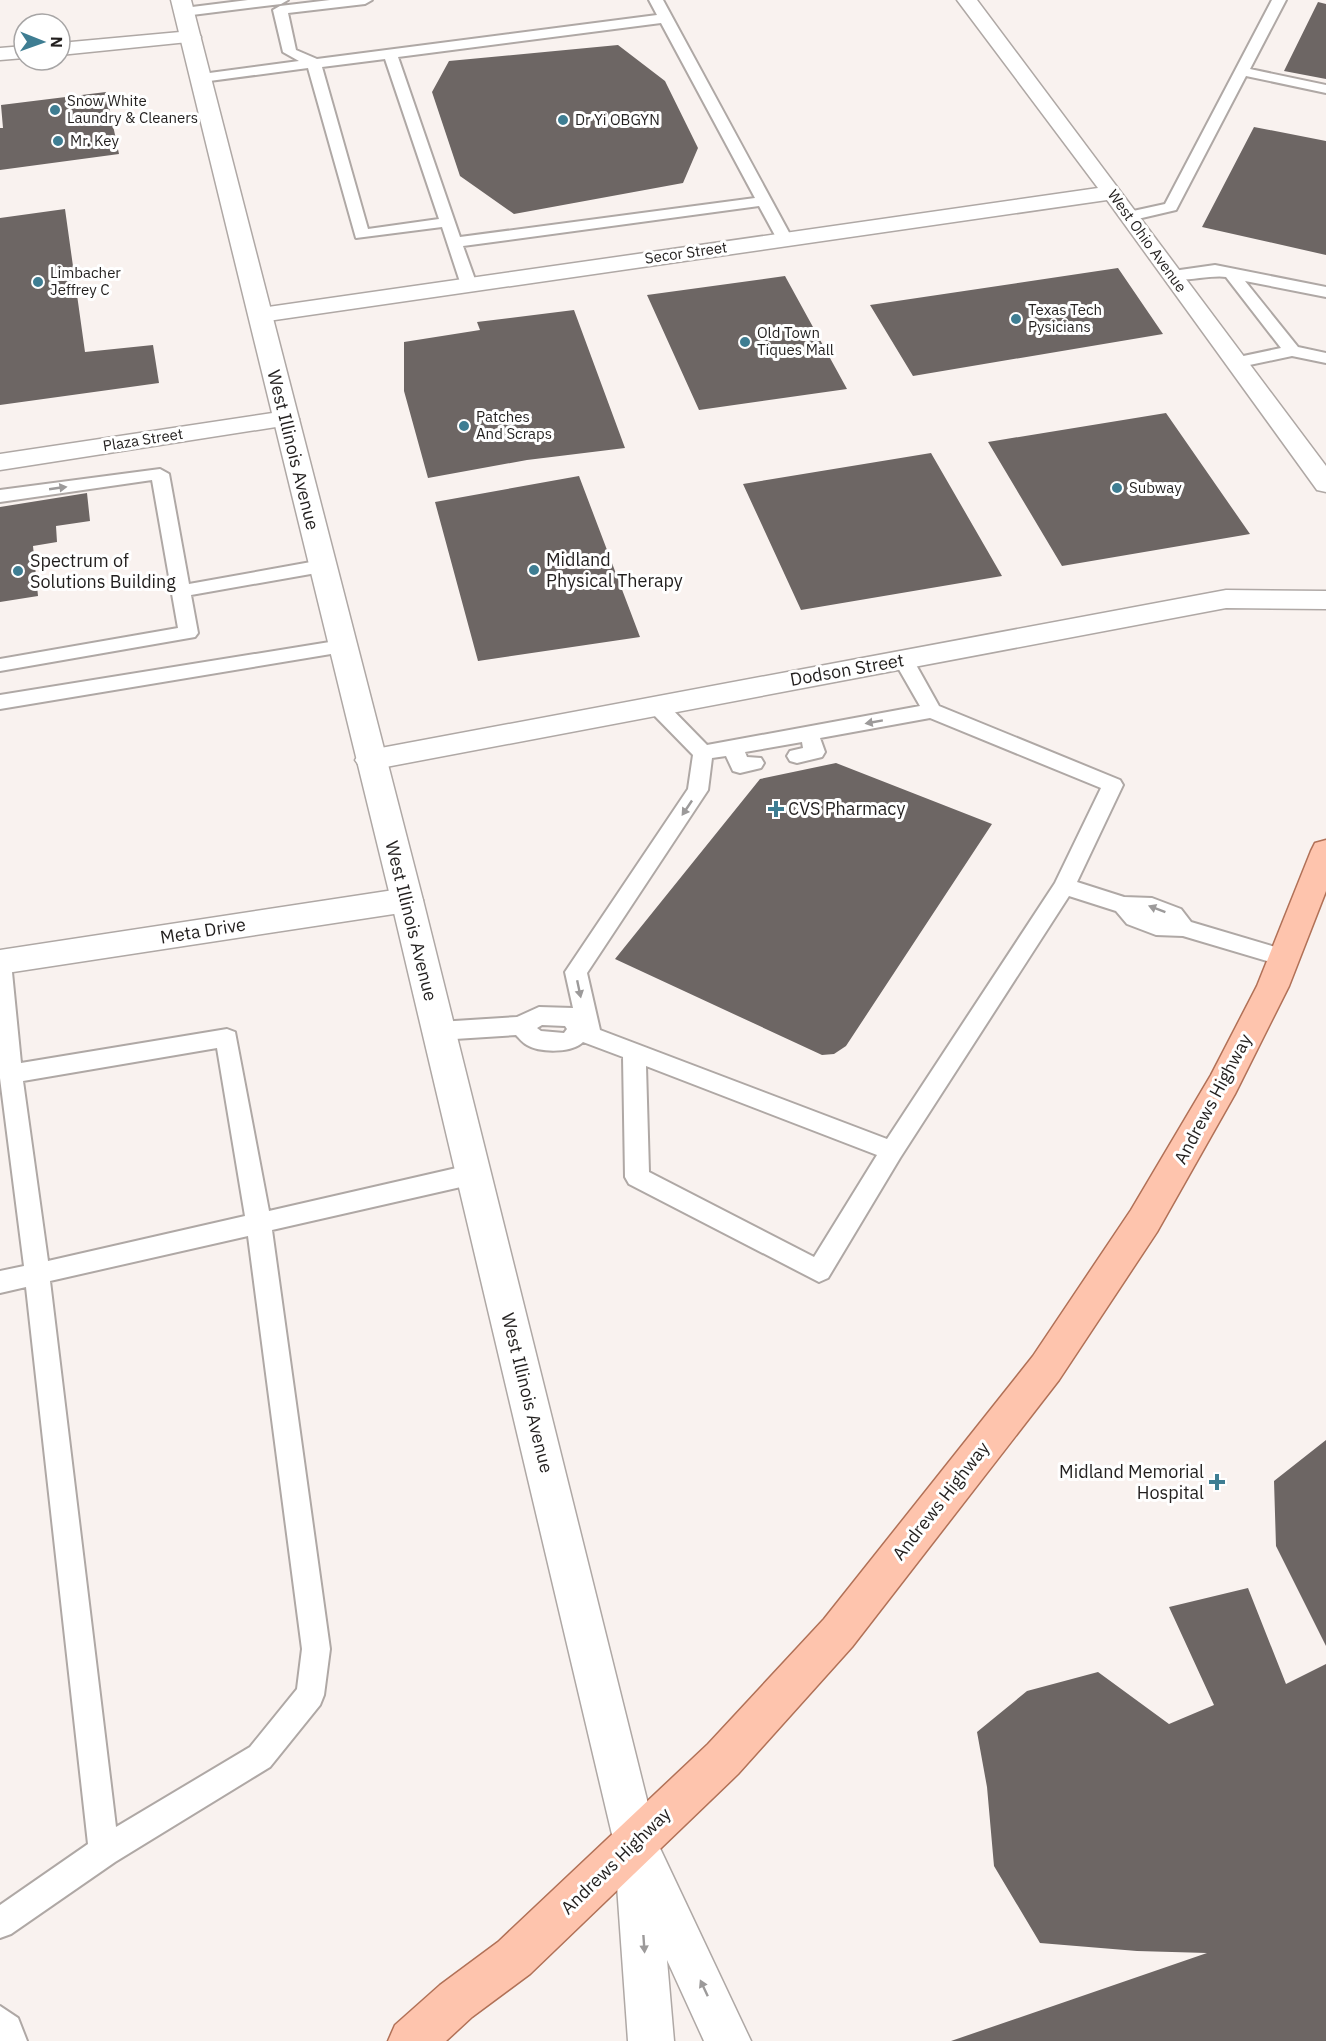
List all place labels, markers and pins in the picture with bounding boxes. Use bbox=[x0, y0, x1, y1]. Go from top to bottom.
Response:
place label: Snow White Laundry & Cleaners bbox=[67, 91, 198, 127]
marker: Snow White Laundry & Cleaners bbox=[48, 103, 62, 117]
place label: Dr Yi OBGYN bbox=[575, 110, 660, 129]
marker: Dr Yi OBGYN bbox=[556, 113, 570, 127]
place label: Mr. Key bbox=[70, 131, 119, 150]
marker: Mr. Key bbox=[51, 134, 65, 148]
place label: Limbacher Jeffrey C bbox=[50, 263, 121, 299]
marker: Limbacher Jeffrey C bbox=[31, 275, 45, 289]
place label: Texas Tech Pysicians bbox=[1028, 300, 1102, 336]
marker: Texas Tech Pysicians bbox=[1009, 312, 1023, 326]
place label: Old Town Tiques Mall bbox=[757, 323, 834, 359]
marker: Old Town Tiques Mall bbox=[738, 335, 752, 349]
place label: Patches And Scraps bbox=[476, 407, 552, 443]
marker: Patches And Scraps bbox=[457, 419, 471, 433]
place label: Subway bbox=[1129, 478, 1182, 497]
marker: Subway bbox=[1110, 481, 1124, 495]
place label: Midland Physical Therapy bbox=[546, 548, 683, 592]
place label: Spectrum of Solutions Building bbox=[30, 549, 176, 593]
marker: Midland Physical Therapy bbox=[527, 563, 541, 577]
marker: Spectrum of Solutions Building bbox=[11, 564, 25, 578]
place label: CVS Pharmacy bbox=[788, 797, 905, 820]
marker: CVS Pharmacy bbox=[769, 802, 783, 816]
place label: Midland Memorial Hospital bbox=[1059, 1460, 1204, 1504]
marker: Midland Memorial Hospital bbox=[1208, 1473, 1226, 1491]

